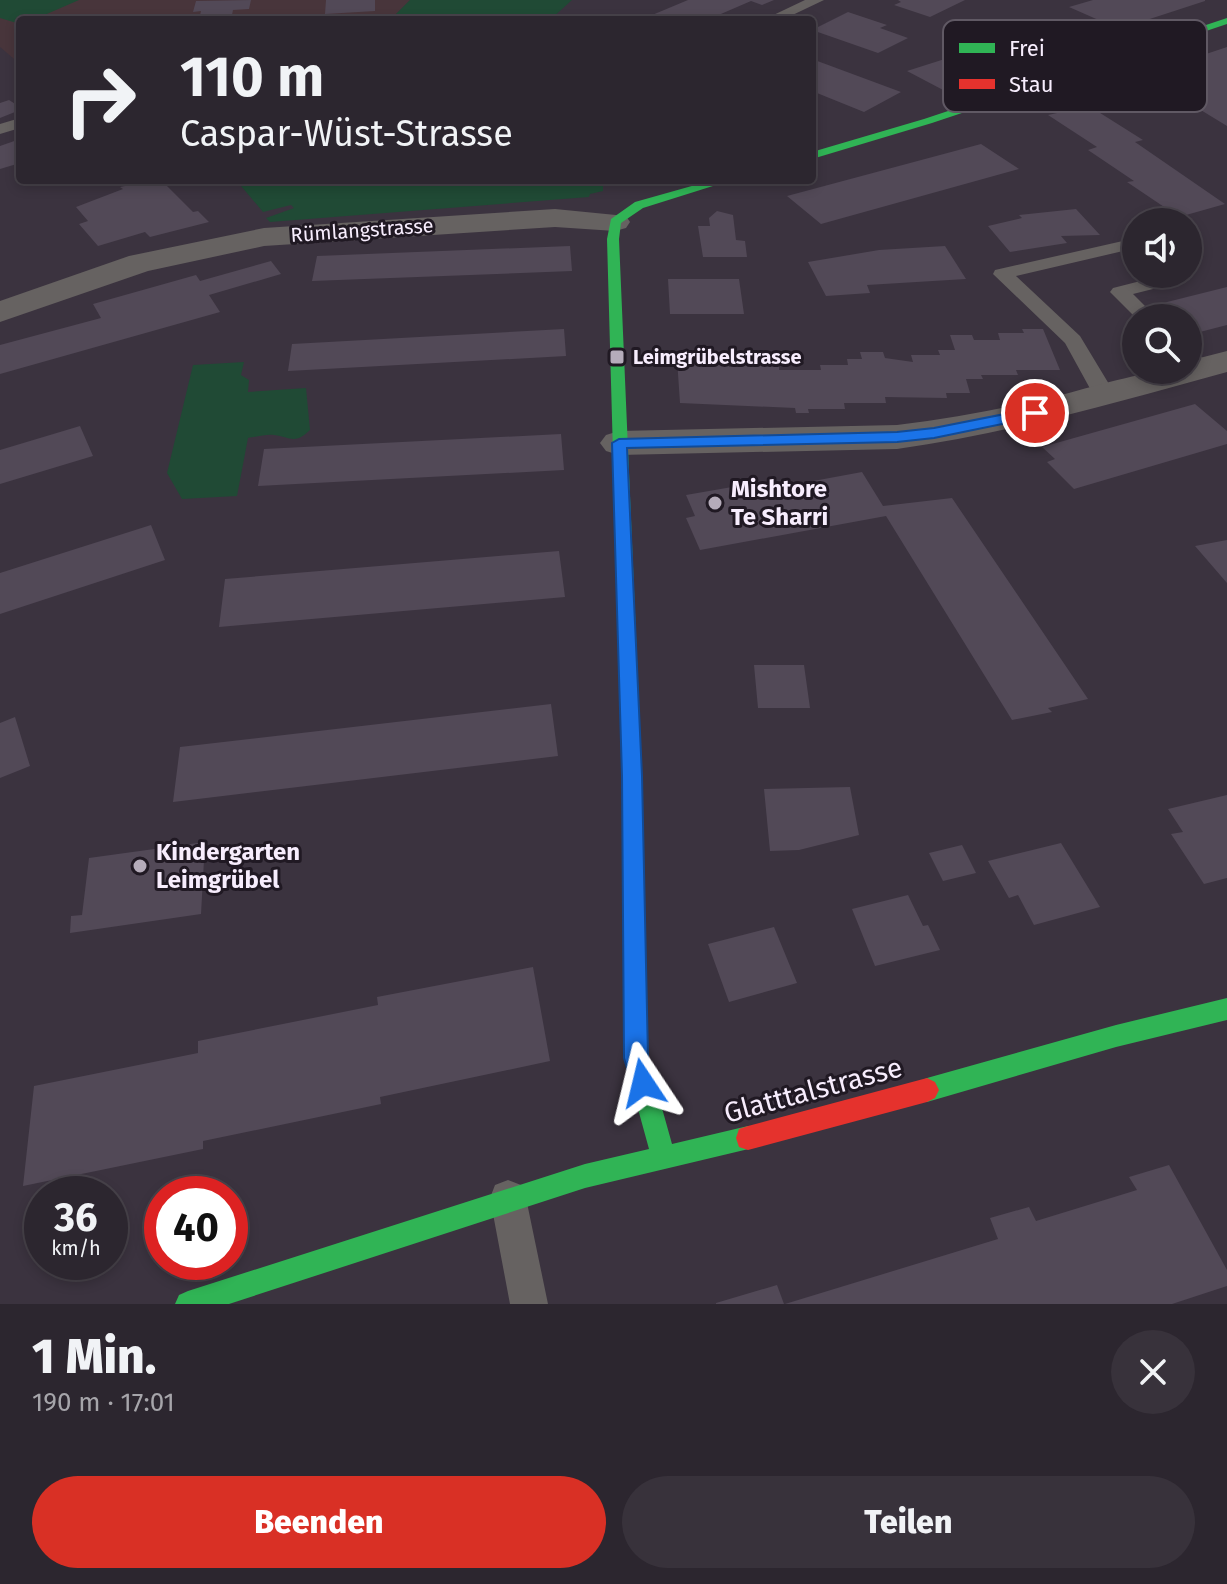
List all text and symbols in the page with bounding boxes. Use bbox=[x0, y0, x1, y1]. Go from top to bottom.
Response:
legend bbox=[943, 20, 1207, 112]
text: Frei bbox=[1009, 35, 1045, 62]
text: 110 m bbox=[180, 44, 324, 111]
icon: right bbox=[48, 48, 152, 152]
text: Stau bbox=[1009, 71, 1054, 98]
text: Caspar-Wüst-Strasse bbox=[180, 112, 513, 156]
map controls bbox=[1122, 208, 1202, 384]
button: sound bbox=[1122, 208, 1202, 288]
street label: Rümlangstrasse bbox=[290, 213, 434, 247]
button: search bbox=[1122, 304, 1202, 384]
place label: Leimgrübelstrasse bbox=[633, 345, 801, 369]
marker: Leimgrübelstrasse bbox=[608, 348, 626, 366]
pin bbox=[1001, 379, 1069, 447]
icon: arrive bbox=[1013, 391, 1057, 435]
place label: Mishtore Te Sharri bbox=[731, 475, 828, 531]
marker: Mishtore Te Sharri bbox=[706, 494, 724, 512]
place label: Kindergarten Leimgrübel bbox=[156, 838, 300, 894]
marker: Kindergarten Leimgrübel bbox=[131, 857, 149, 875]
position arrow bbox=[601, 1041, 685, 1125]
street label: Glatttalstrasse bbox=[720, 1050, 906, 1130]
speed limit sign: 40 bbox=[144, 1176, 248, 1280]
text: 36 bbox=[54, 1194, 98, 1242]
text: km/h bbox=[51, 1236, 101, 1260]
text: 1 Min. bbox=[32, 1328, 156, 1386]
button: close bbox=[1111, 1330, 1195, 1414]
text: 190 m · 17:01 bbox=[32, 1387, 175, 1418]
button: Beenden bbox=[32, 1476, 606, 1568]
button: Teilen bbox=[622, 1476, 1195, 1568]

